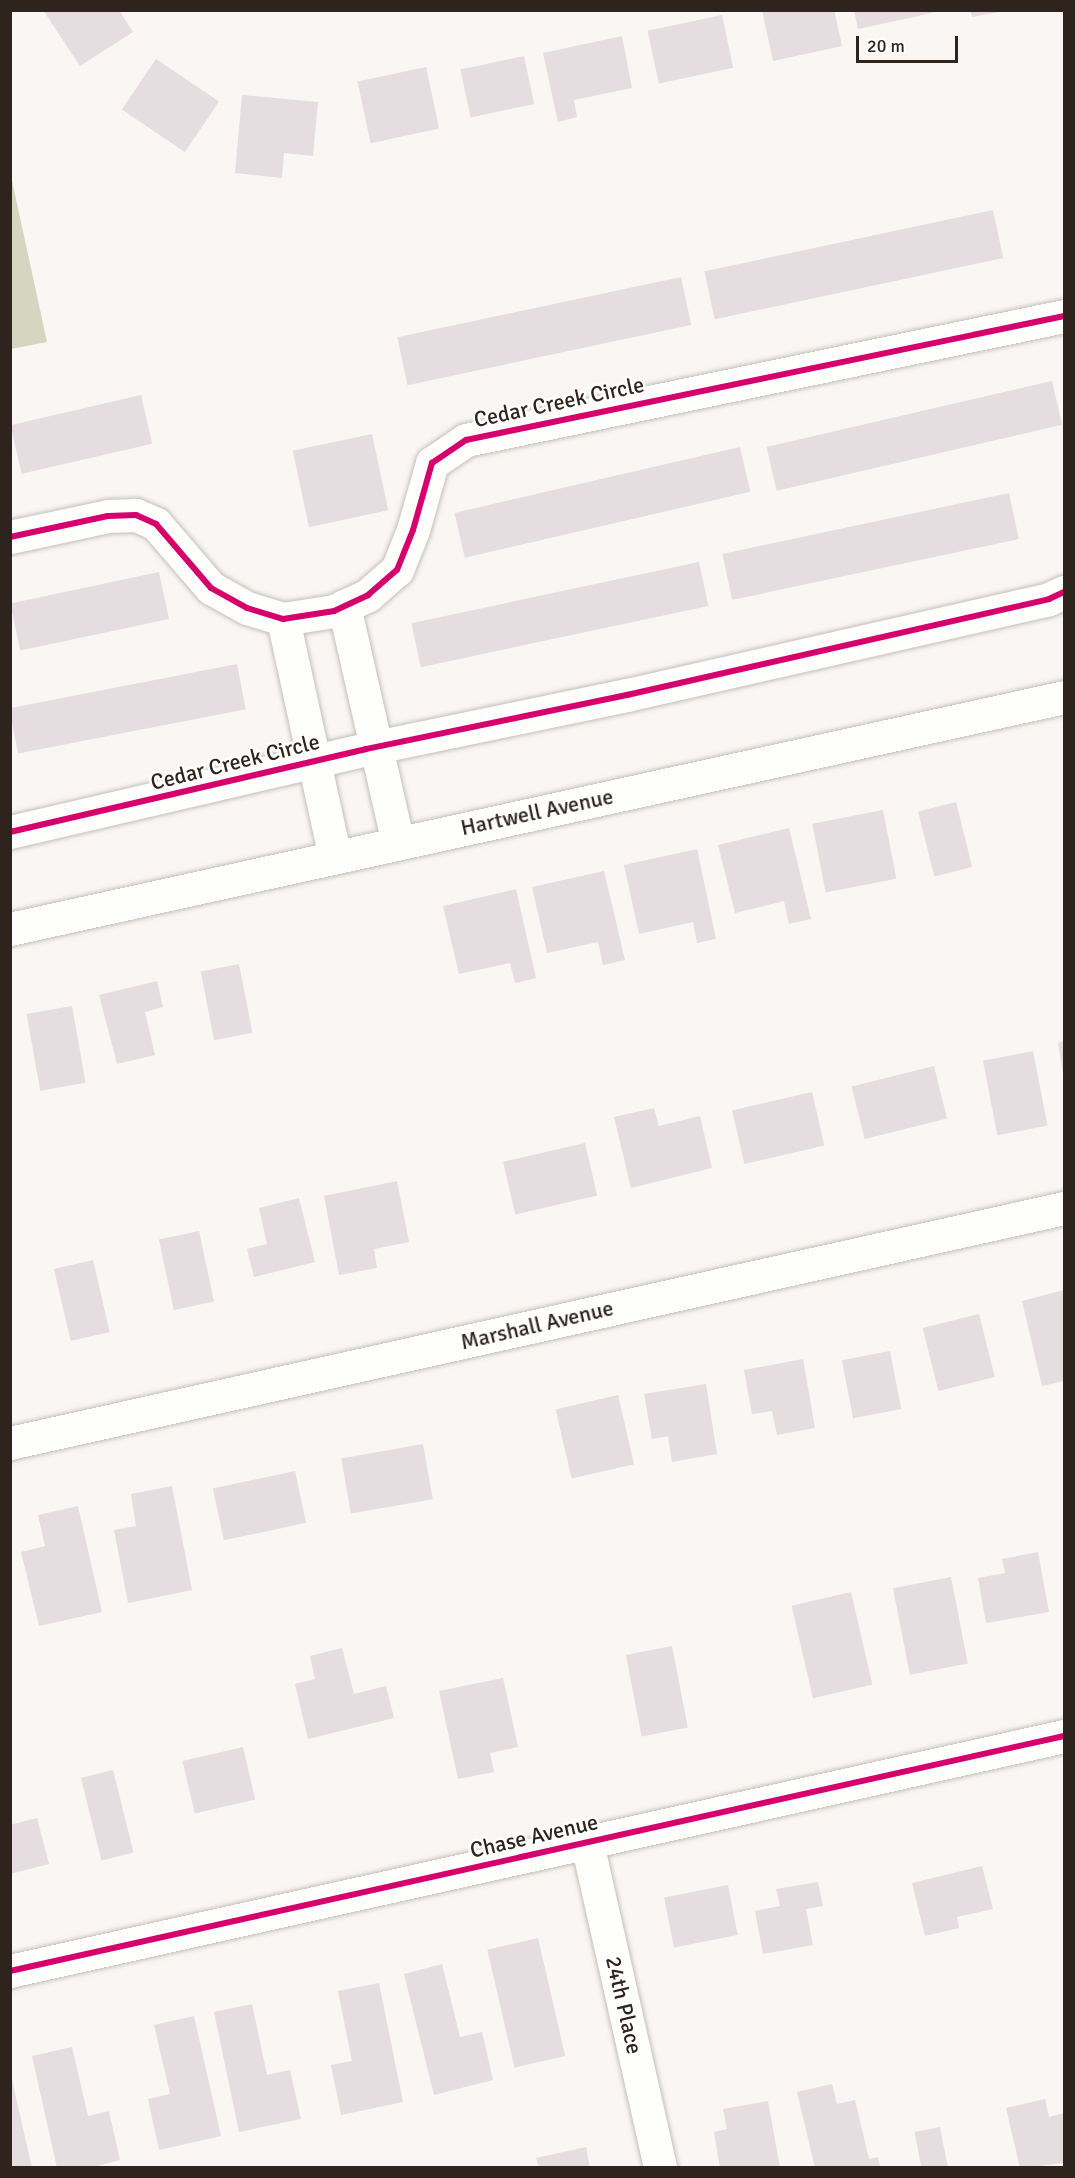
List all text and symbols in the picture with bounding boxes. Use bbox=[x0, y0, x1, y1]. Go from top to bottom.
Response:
scale bar bbox=[859, 24, 961, 62]
text: 20 m bbox=[867, 35, 905, 57]
street label: Cedar Creek Circle bbox=[471, 371, 647, 433]
street label: Cedar Creek Circle bbox=[148, 728, 322, 796]
street label: Hartwell Avenue bbox=[458, 783, 616, 841]
street label: Marshall Avenue bbox=[458, 1295, 616, 1355]
street label: Chase Avenue bbox=[467, 1808, 601, 1864]
street label: 24th Place bbox=[600, 1954, 648, 2056]

